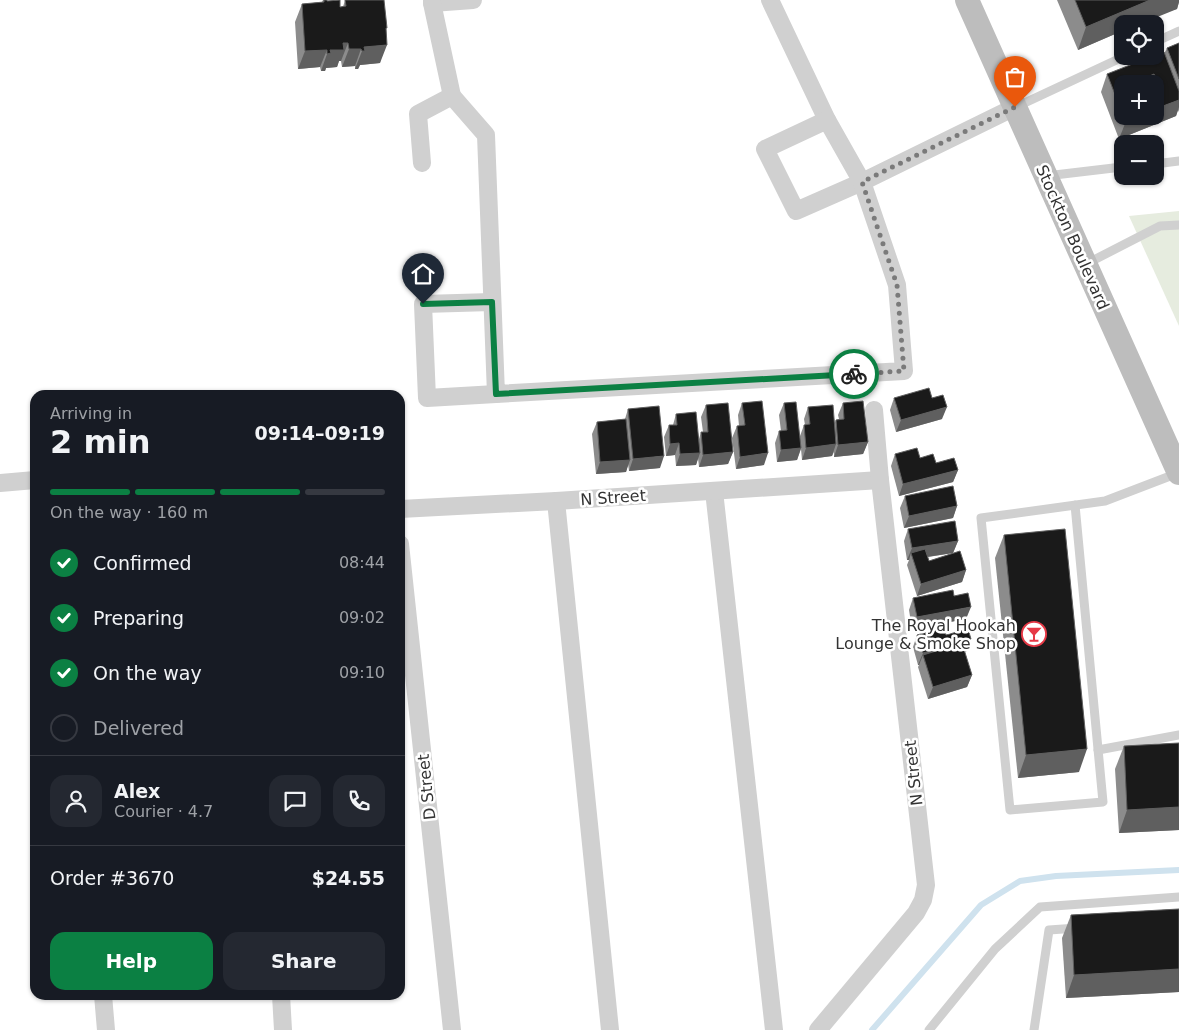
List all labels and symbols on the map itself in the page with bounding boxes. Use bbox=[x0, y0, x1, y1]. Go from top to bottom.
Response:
pin bbox=[994, 56, 1036, 107]
street label: Stockton Boulevard bbox=[1032, 162, 1113, 313]
pin bbox=[402, 253, 444, 304]
courier bbox=[829, 349, 879, 399]
street label: N Street bbox=[580, 486, 646, 509]
place label: The Royal Hookah Lounge & Smoke Shop bbox=[835, 616, 1016, 653]
bar icon: The Royal Hookah Lounge & Smoke Shop bbox=[1021, 621, 1047, 647]
street label: N Street bbox=[901, 739, 926, 807]
street label: D Street bbox=[414, 753, 439, 821]

